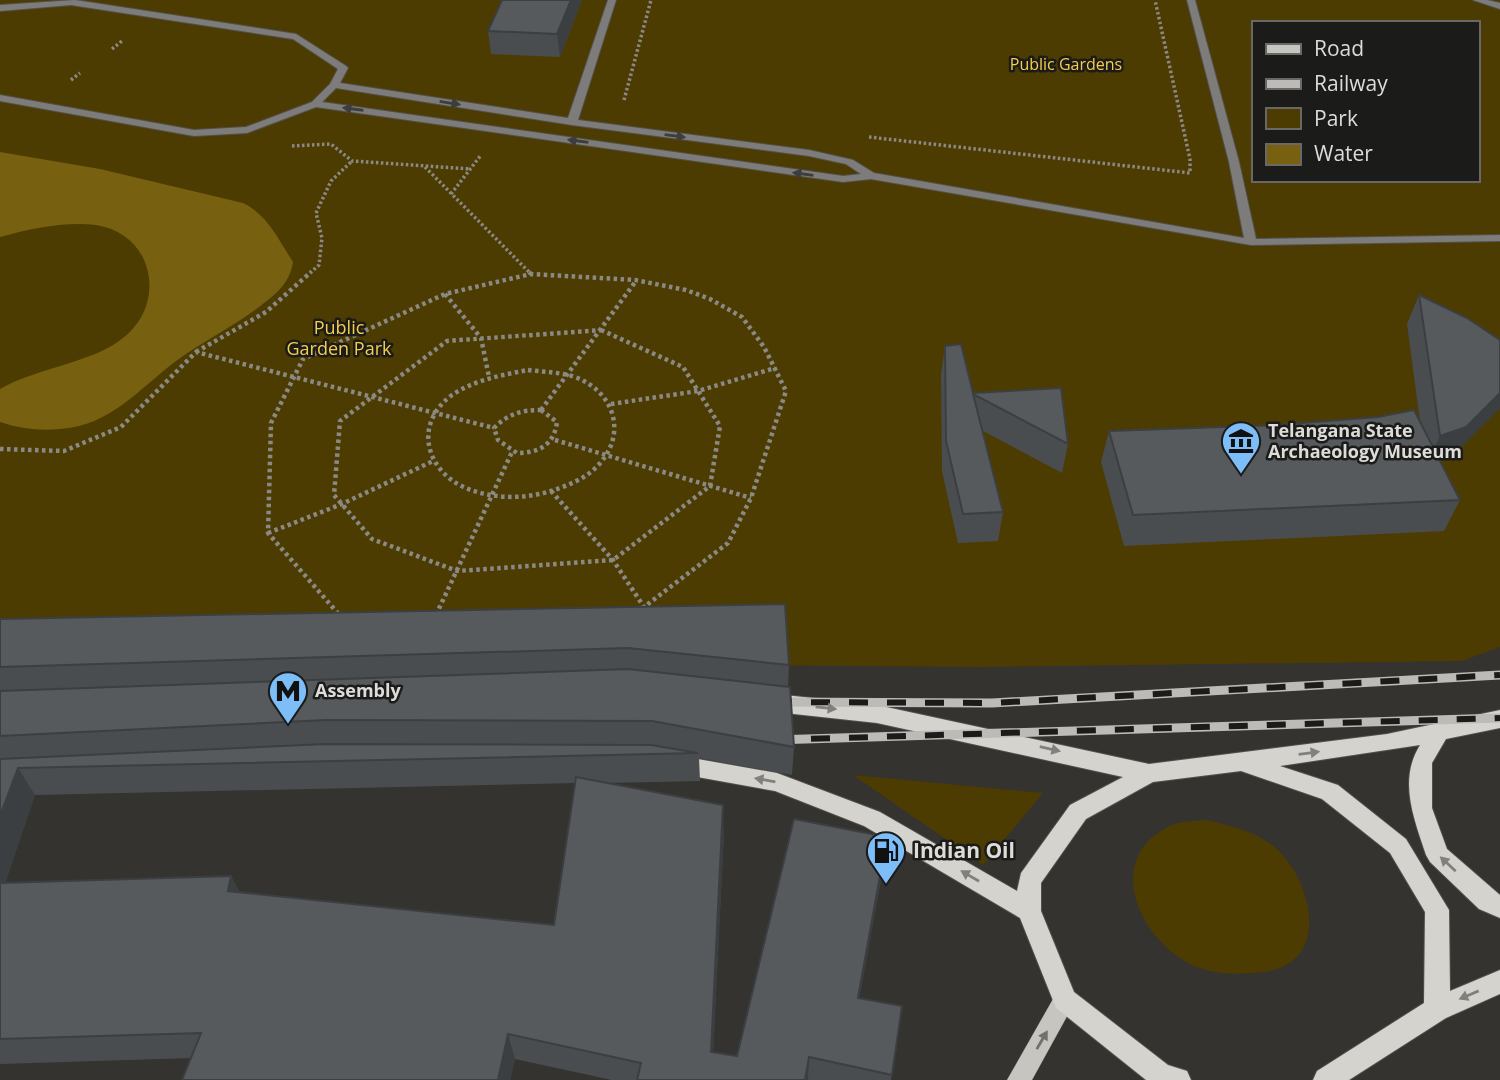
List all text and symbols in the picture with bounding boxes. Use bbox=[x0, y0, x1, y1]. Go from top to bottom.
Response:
legend bbox=[1252, 21, 1479, 182]
text: Road bbox=[1314, 34, 1364, 62]
park label: Public Gardens bbox=[1010, 53, 1122, 75]
text: Railway bbox=[1314, 69, 1388, 97]
one-way arrow bbox=[439, 98, 461, 109]
one-way arrow bbox=[342, 103, 364, 114]
text: Park bbox=[1314, 104, 1358, 132]
one-way arrow bbox=[664, 130, 686, 141]
one-way arrow bbox=[567, 135, 589, 146]
text: Water bbox=[1314, 139, 1373, 167]
one-way arrow bbox=[792, 168, 814, 179]
park label: Public Garden Park bbox=[287, 315, 392, 360]
place label: Telangana State Archaeology Museum bbox=[1268, 418, 1462, 463]
museum icon: Telangana State Archaeology Museum bbox=[1220, 420, 1262, 475]
metro station icon: Assembly bbox=[267, 670, 309, 725]
place label: Assembly bbox=[315, 678, 402, 702]
one-way arrow bbox=[815, 703, 837, 714]
one-way arrow bbox=[1039, 744, 1061, 755]
one-way arrow bbox=[1298, 747, 1320, 758]
one-way arrow bbox=[754, 774, 776, 785]
fuel station icon: Indian Oil bbox=[865, 830, 907, 885]
place label: Indian Oil bbox=[913, 836, 1015, 864]
one-way arrow bbox=[1440, 857, 1457, 873]
one-way arrow bbox=[961, 870, 980, 883]
one-way arrow bbox=[1458, 990, 1479, 1001]
one-way arrow bbox=[1036, 1030, 1048, 1050]

